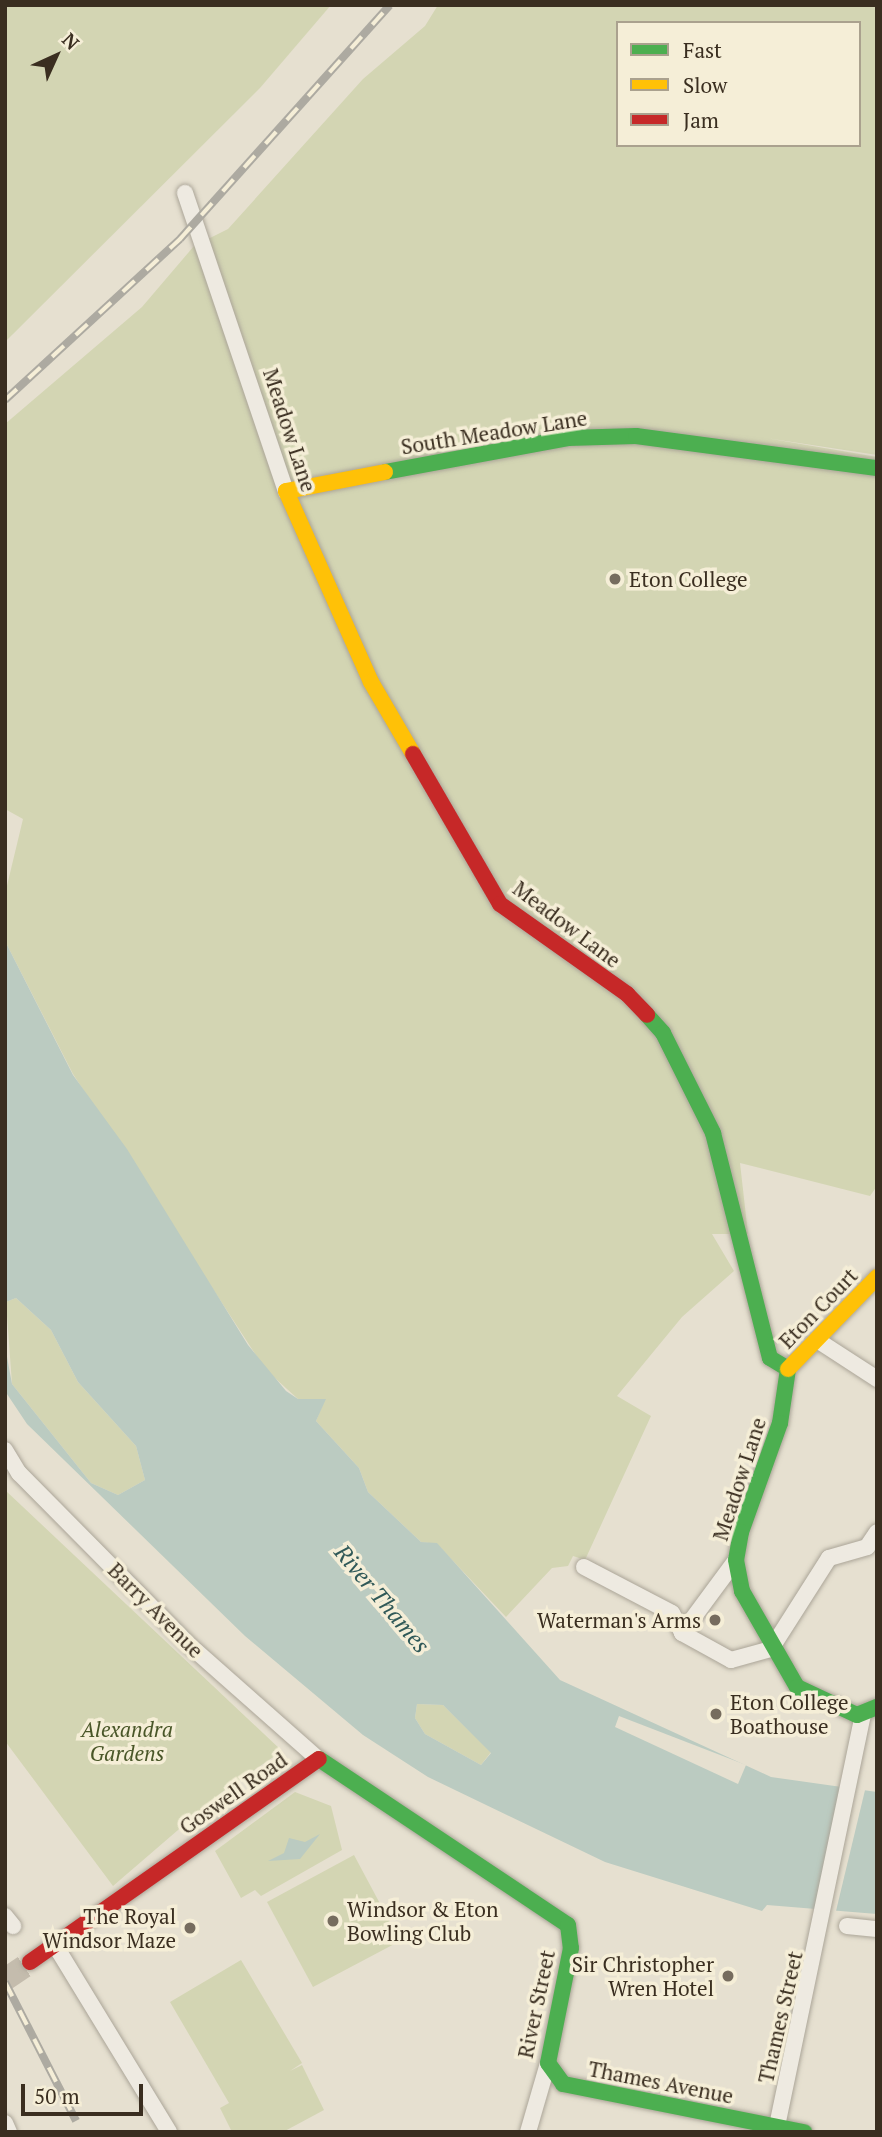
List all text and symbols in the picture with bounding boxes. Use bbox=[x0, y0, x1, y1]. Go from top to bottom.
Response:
north arrow bbox=[21, 21, 91, 91]
legend bbox=[616, 21, 861, 147]
text: N bbox=[57, 27, 85, 55]
text: Fast bbox=[683, 36, 722, 64]
text: Slow bbox=[683, 71, 727, 99]
text: Jam bbox=[683, 106, 719, 134]
street label: Meadow Lane bbox=[258, 365, 322, 495]
street label: South Meadow Lane bbox=[399, 405, 589, 459]
place label: Eton College bbox=[629, 566, 748, 592]
marker: Eton College bbox=[607, 571, 623, 587]
street label: Meadow Lane bbox=[508, 875, 626, 973]
street label: Eton Court bbox=[774, 1263, 862, 1353]
street label: Meadow Lane bbox=[707, 1414, 771, 1544]
water label: River Thames bbox=[329, 1539, 435, 1659]
street label: Barry Avenue bbox=[103, 1557, 209, 1663]
place label: Waterman's Arms bbox=[537, 1607, 701, 1633]
marker: Waterman's Arms bbox=[707, 1612, 723, 1628]
place label: Eton College Boathouse bbox=[730, 1689, 849, 1739]
marker: Eton College Boathouse bbox=[708, 1706, 724, 1722]
park label: Alexandra Gardens bbox=[81, 1716, 173, 1766]
street label: Goswell Road bbox=[174, 1747, 292, 1839]
place label: Windsor & Eton Bowling Club bbox=[347, 1896, 498, 1946]
place label: The Royal Windsor Maze bbox=[43, 1903, 176, 1953]
marker: Windsor & Eton Bowling Club bbox=[325, 1913, 341, 1929]
marker: The Royal Windsor Maze bbox=[182, 1920, 198, 1936]
street label: River Street bbox=[512, 1948, 560, 2060]
street label: Thames Street bbox=[753, 1948, 807, 2086]
place label: Sir Christopher Wren Hotel bbox=[572, 1951, 714, 2001]
marker: Sir Christopher Wren Hotel bbox=[720, 1968, 736, 1984]
street label: Thames Avenue bbox=[586, 2056, 736, 2108]
scale bar bbox=[24, 2070, 147, 2114]
text: 50 m bbox=[34, 2082, 80, 2110]

